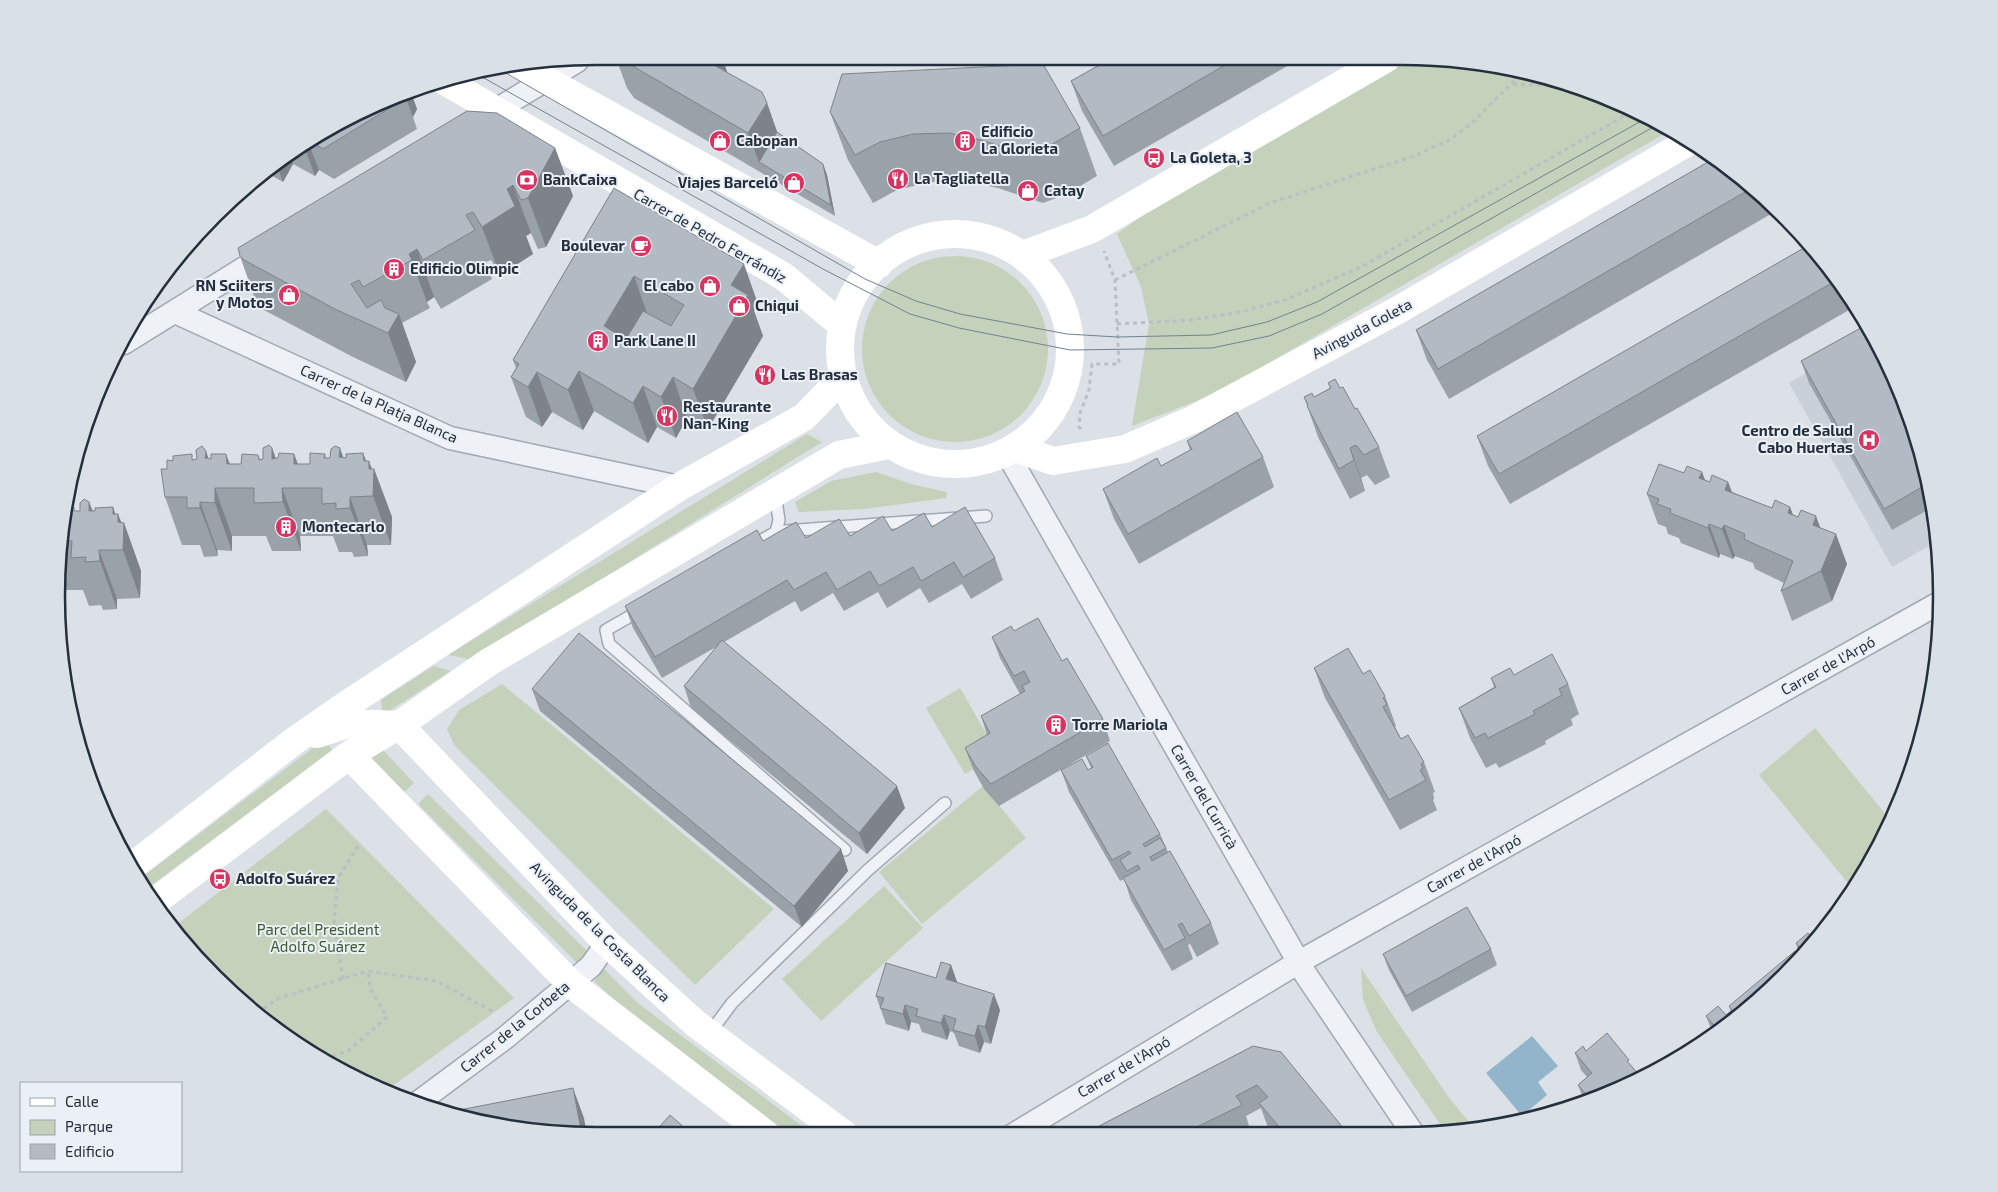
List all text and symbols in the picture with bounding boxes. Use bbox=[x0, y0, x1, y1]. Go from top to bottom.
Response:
place label: Edificio La Glorieta bbox=[981, 122, 1058, 157]
shop icon: Cabopan bbox=[708, 129, 732, 153]
building icon: Edificio La Glorieta bbox=[953, 129, 977, 153]
place label: Cabopan bbox=[736, 131, 798, 149]
bus stop icon: La Goleta, 3 bbox=[1142, 146, 1166, 170]
place label: La Goleta, 3 bbox=[1170, 148, 1252, 166]
restaurant icon: La Tagliatella bbox=[886, 167, 910, 191]
bank icon: BankCaixa bbox=[515, 168, 539, 192]
place label: La Tagliatella bbox=[914, 169, 1009, 187]
place label: BankCaixa bbox=[543, 170, 617, 188]
shop icon: Viajes Barceló bbox=[782, 171, 806, 195]
place label: Viajes Barceló bbox=[678, 173, 778, 191]
shop icon: Catay bbox=[1016, 179, 1040, 203]
place label: Catay bbox=[1044, 181, 1085, 200]
street label: Carrer de Pedro Ferrándiz bbox=[631, 184, 790, 286]
cafe icon: Boulevar bbox=[629, 234, 653, 258]
place label: Boulevar bbox=[561, 236, 626, 254]
building icon: Edificio Olimpic bbox=[382, 257, 406, 281]
place label: Edificio Olimpic bbox=[410, 259, 519, 277]
shop icon: El cabo bbox=[698, 274, 722, 298]
place label: RN Sciiters y Motos bbox=[196, 276, 273, 312]
place label: El cabo bbox=[644, 276, 694, 294]
shop icon: RN Sciiters y Motos bbox=[277, 283, 301, 307]
shop icon: Chiqui bbox=[727, 294, 751, 318]
street label: Avinguda Goleta bbox=[1308, 294, 1415, 362]
place label: Chiqui bbox=[755, 296, 799, 314]
building icon: Park Lane II bbox=[586, 329, 610, 353]
place label: Park Lane II bbox=[614, 331, 696, 349]
street label: Carrer de la Platja Blanca bbox=[297, 360, 461, 447]
restaurant icon: Las Brasas bbox=[753, 363, 777, 387]
place label: Las Brasas bbox=[781, 365, 858, 383]
place label: Restaurante Nan-King bbox=[683, 397, 771, 432]
restaurant icon: Restaurante Nan-King bbox=[655, 404, 679, 428]
place label: Centro de Salud Cabo Huertas bbox=[1741, 421, 1853, 456]
hospital icon: Centro de Salud Cabo Huertas bbox=[1857, 428, 1881, 452]
building icon: Montecarlo bbox=[274, 515, 298, 539]
place label: Montecarlo bbox=[302, 517, 385, 535]
street label: Carrer de l'Arpó bbox=[1777, 632, 1878, 698]
building icon: Torre Mariola bbox=[1044, 713, 1068, 737]
place label: Torre Mariola bbox=[1072, 715, 1168, 733]
street label: Carrer del Curricà bbox=[1168, 741, 1242, 852]
street label: Carrer de l'Arpó bbox=[1423, 830, 1524, 896]
street label: Avinguda de la Costa Blanca bbox=[527, 857, 675, 1005]
bus stop icon: Adolfo Suárez bbox=[208, 867, 232, 891]
place label: Adolfo Suárez bbox=[236, 869, 335, 887]
park label: Parc del President Adolfo Suárez bbox=[257, 920, 380, 955]
street label: Carrer de la Corbeta bbox=[456, 977, 573, 1076]
street label: Carrer de l'Arpó bbox=[1074, 1031, 1173, 1101]
legend bbox=[20, 1082, 182, 1172]
text: Calle bbox=[65, 1092, 99, 1110]
text: Parque bbox=[65, 1117, 113, 1135]
text: Edificio bbox=[65, 1142, 114, 1160]

